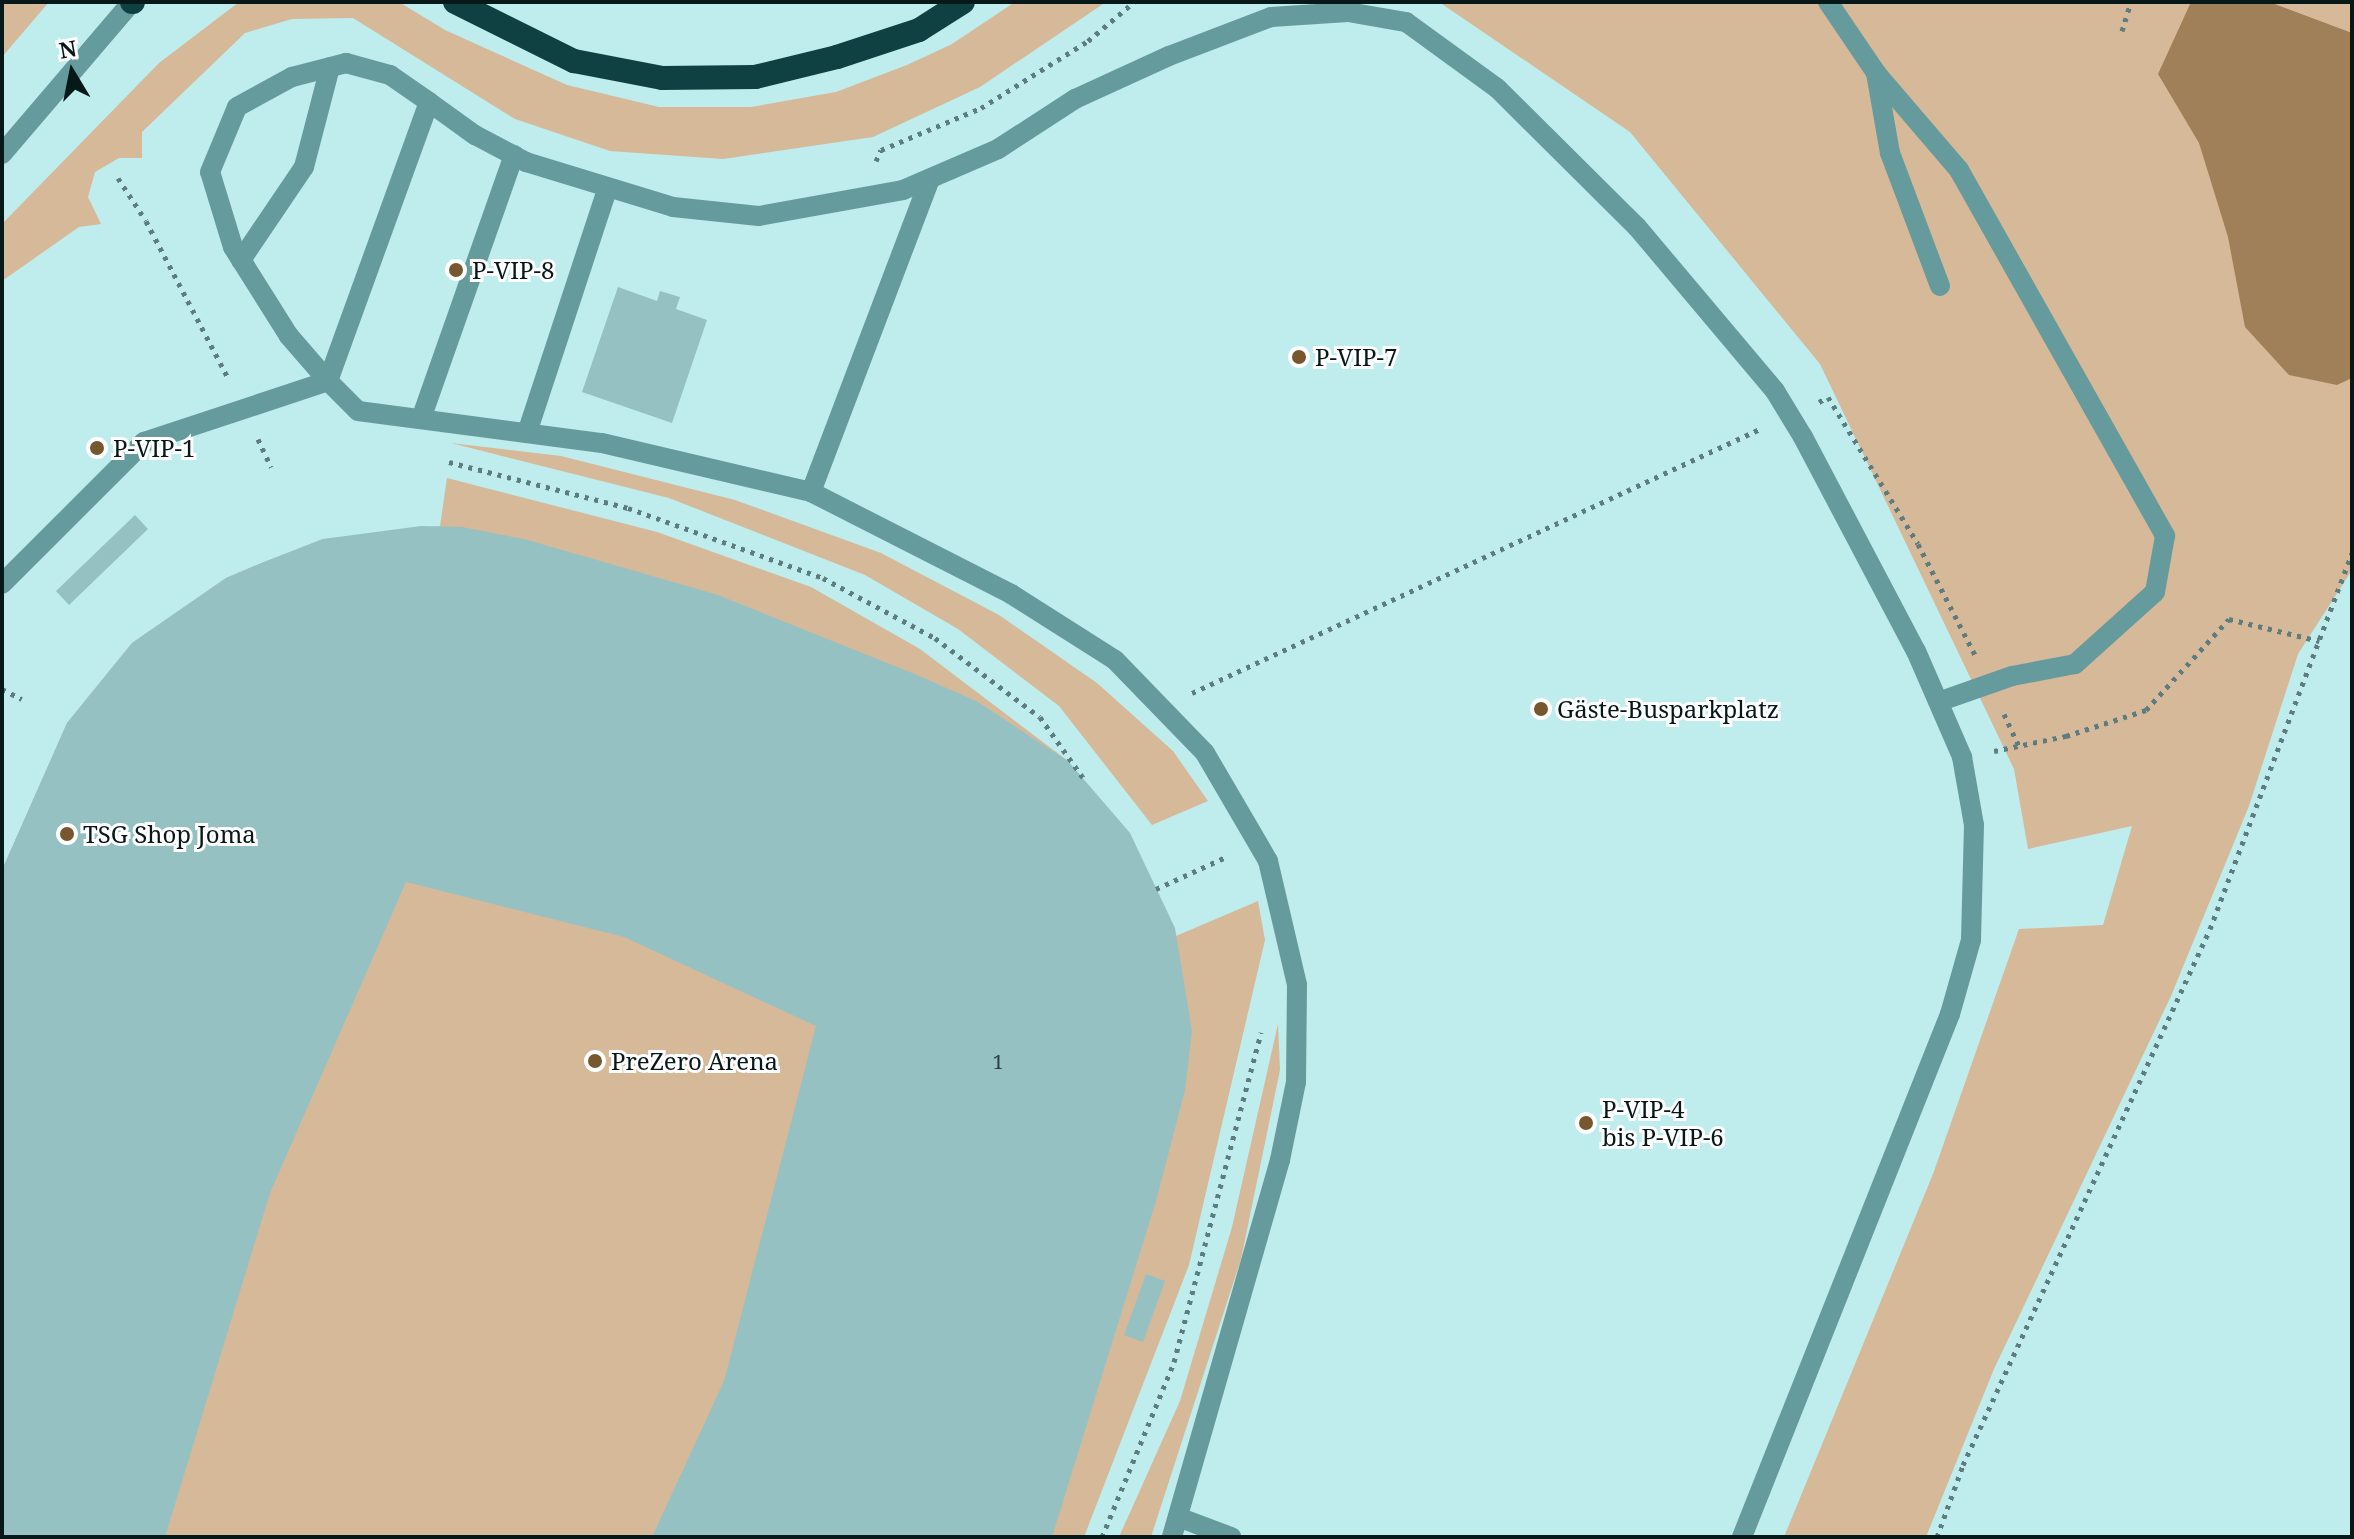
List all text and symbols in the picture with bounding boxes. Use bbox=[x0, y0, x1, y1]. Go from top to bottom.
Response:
north arrow bbox=[32, 32, 112, 112]
text: N bbox=[57, 32, 79, 65]
place label: P-VIP-8 bbox=[472, 256, 554, 284]
marker: P-VIP-8 bbox=[447, 261, 465, 279]
place label: P-VIP-7 bbox=[1315, 343, 1397, 371]
marker: P-VIP-7 bbox=[1290, 348, 1308, 366]
place label: P-VIP-1 bbox=[113, 434, 195, 462]
marker: P-VIP-1 bbox=[88, 439, 106, 457]
place label: Gäste-Busparkplatz bbox=[1557, 695, 1779, 723]
marker: Gäste-Busparkplatz bbox=[1532, 700, 1550, 718]
place label: TSG Shop Joma bbox=[83, 820, 256, 848]
marker: TSG Shop Joma bbox=[58, 825, 76, 843]
place label: PreZero Arena bbox=[611, 1047, 778, 1075]
house number: 1 bbox=[992, 1049, 1004, 1073]
marker: PreZero Arena bbox=[586, 1052, 604, 1070]
place label: P-VIP-4 bis P-VIP-6 bbox=[1602, 1095, 1724, 1151]
marker: P-VIP-4 bis P-VIP-6 bbox=[1577, 1114, 1595, 1132]

